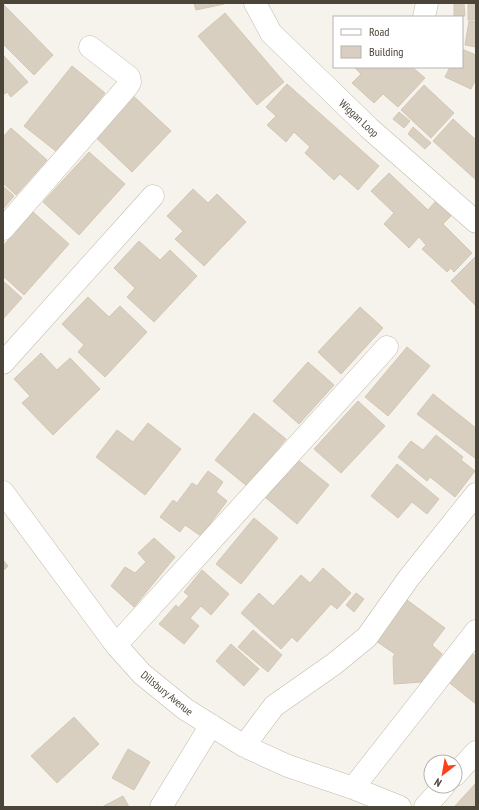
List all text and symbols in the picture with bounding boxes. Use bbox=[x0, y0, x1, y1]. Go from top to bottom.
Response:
legend bbox=[333, 16, 463, 68]
text: Road bbox=[369, 24, 389, 39]
text: Building bbox=[369, 44, 404, 59]
street label: Wiggan Loop bbox=[336, 96, 382, 140]
street label: Dillsbury Avenue bbox=[138, 668, 196, 719]
north arrow bbox=[423, 754, 463, 794]
text: N bbox=[432, 775, 444, 790]

